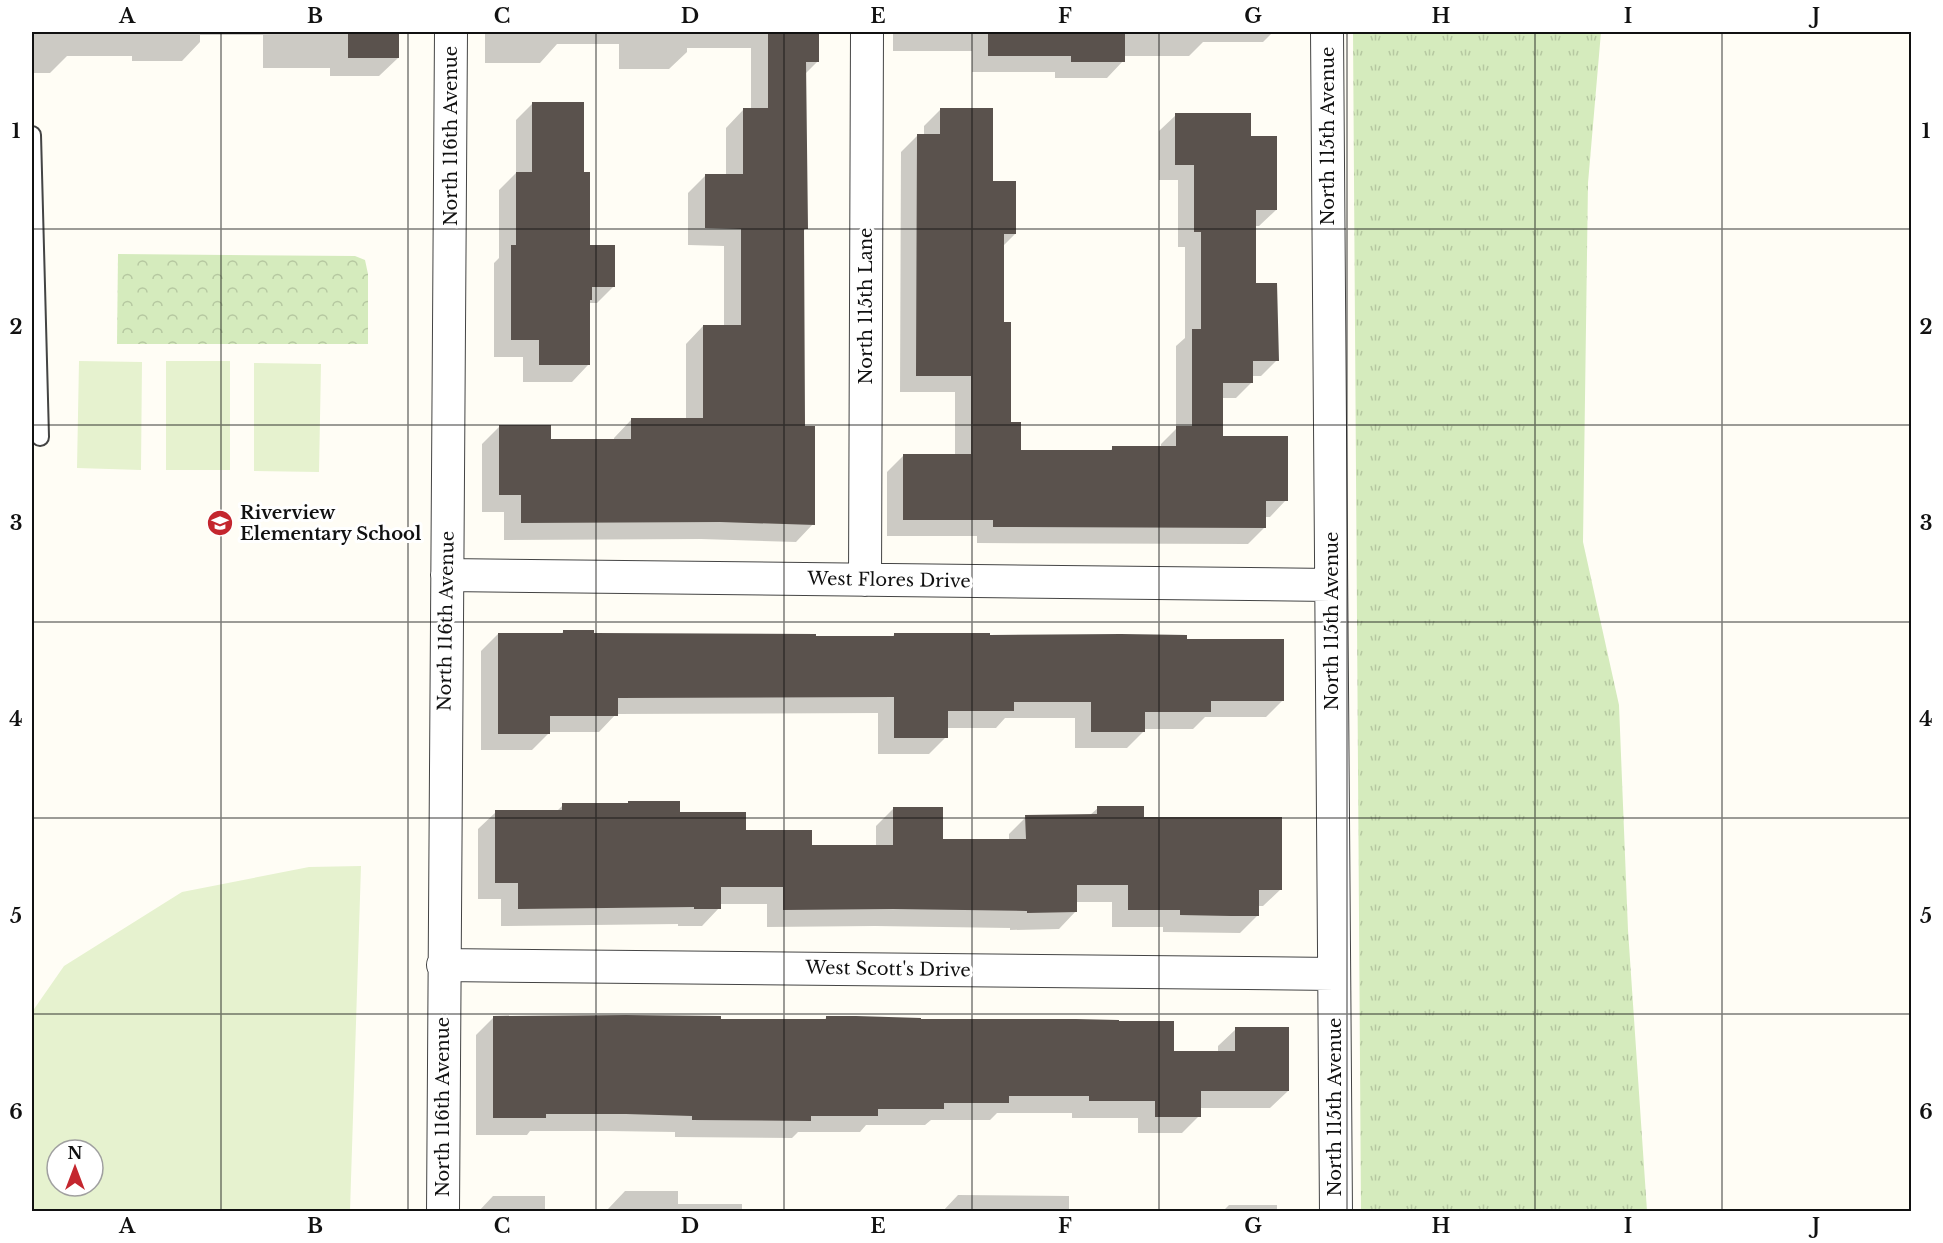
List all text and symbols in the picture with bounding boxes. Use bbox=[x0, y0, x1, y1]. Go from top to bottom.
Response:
text: A bbox=[118, 4, 136, 28]
text: B bbox=[307, 4, 323, 28]
text: C bbox=[494, 4, 510, 28]
text: D bbox=[681, 4, 699, 28]
text: E bbox=[870, 4, 886, 28]
text: F bbox=[1058, 4, 1072, 28]
text: G bbox=[1244, 4, 1262, 28]
text: H bbox=[1432, 4, 1451, 28]
text: I bbox=[1624, 4, 1632, 28]
text: J bbox=[1808, 4, 1820, 28]
street label: North 116th Avenue bbox=[440, 46, 462, 226]
street label: North 115th Avenue bbox=[1317, 47, 1339, 225]
text: 1 bbox=[12, 119, 21, 143]
text: 1 bbox=[1922, 119, 1931, 143]
street label: North 115th Lane bbox=[855, 228, 877, 384]
text: 2 bbox=[9, 315, 23, 339]
text: 2 bbox=[1919, 315, 1933, 339]
place label: Riverview Elementary School bbox=[240, 502, 422, 545]
school or university icon: Riverview Elementary School bbox=[205, 508, 235, 538]
text: 3 bbox=[10, 511, 22, 535]
text: 3 bbox=[1920, 511, 1932, 535]
street label: North 116th Avenue bbox=[433, 531, 459, 711]
street label: North 115th Avenue bbox=[1321, 532, 1343, 710]
street label: West Flores Drive bbox=[806, 568, 971, 592]
text: 4 bbox=[9, 707, 23, 731]
text: 4 bbox=[1919, 707, 1933, 731]
text: 5 bbox=[10, 904, 22, 928]
text: 5 bbox=[1920, 904, 1932, 928]
street label: West Scott's Drive bbox=[804, 957, 971, 981]
street label: North 116th Avenue bbox=[432, 1017, 454, 1197]
street label: North 115th Avenue bbox=[1324, 1018, 1346, 1196]
text: 6 bbox=[9, 1100, 23, 1124]
text: 6 bbox=[1919, 1100, 1933, 1124]
north arrow bbox=[45, 1138, 105, 1198]
text: N bbox=[67, 1143, 83, 1163]
text: A bbox=[118, 1214, 136, 1238]
text: B bbox=[307, 1214, 323, 1238]
text: C bbox=[494, 1214, 510, 1238]
text: D bbox=[681, 1214, 699, 1238]
text: E bbox=[870, 1214, 886, 1238]
text: F bbox=[1058, 1214, 1072, 1238]
text: G bbox=[1244, 1214, 1262, 1238]
text: H bbox=[1432, 1214, 1451, 1238]
text: I bbox=[1624, 1214, 1632, 1238]
text: J bbox=[1808, 1214, 1820, 1238]

